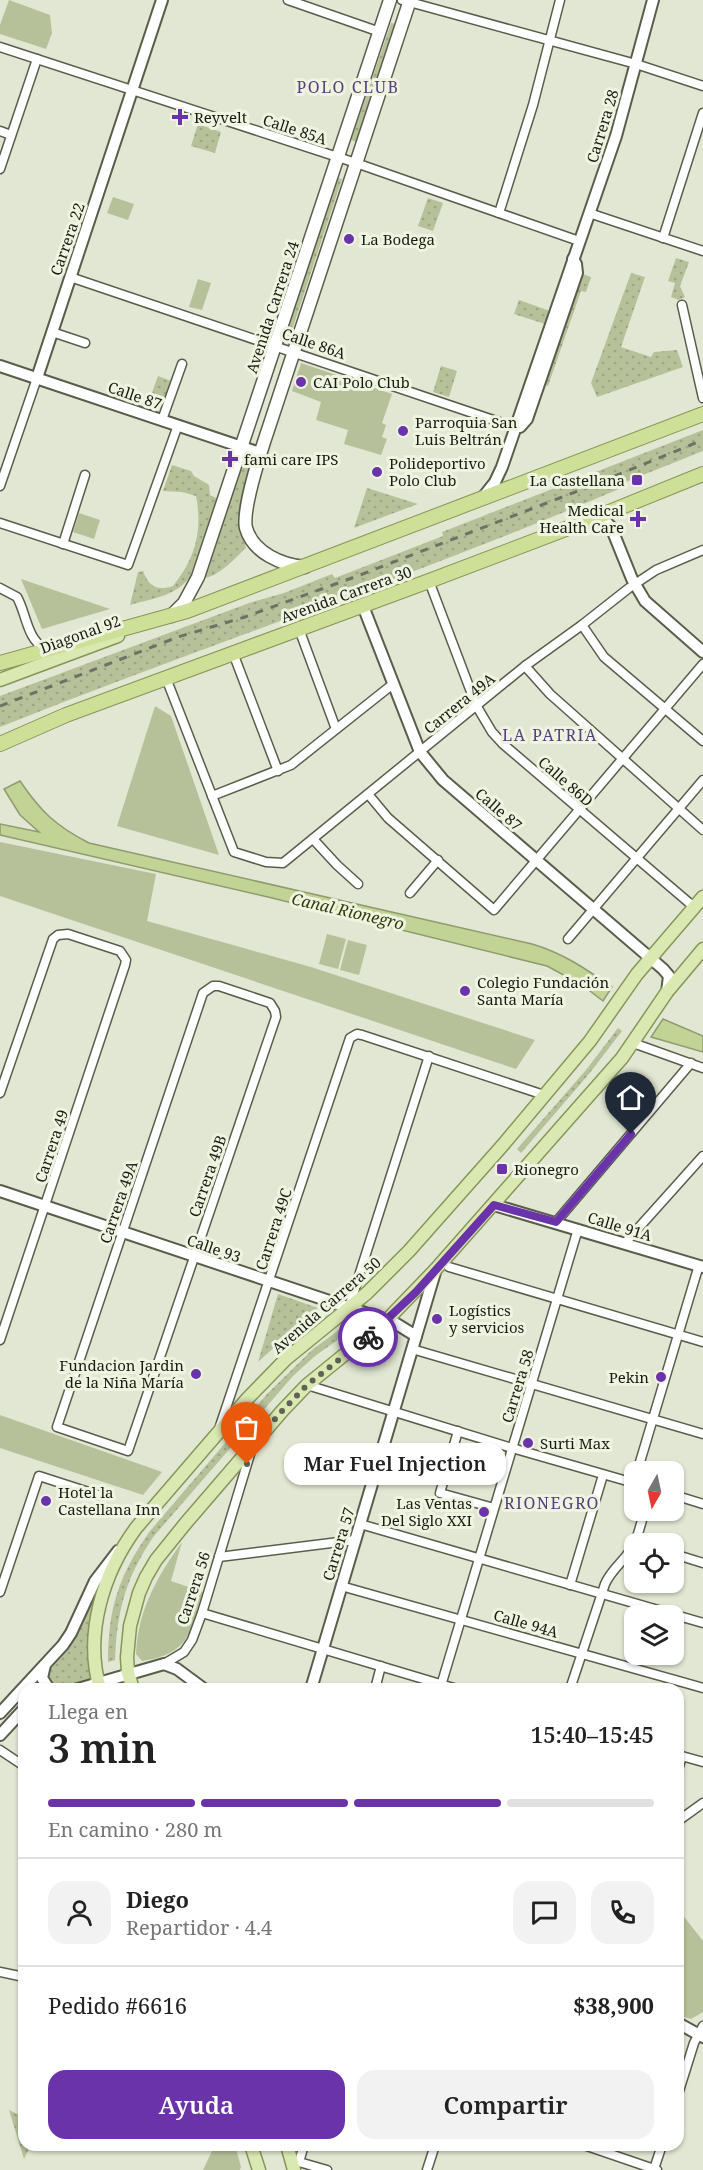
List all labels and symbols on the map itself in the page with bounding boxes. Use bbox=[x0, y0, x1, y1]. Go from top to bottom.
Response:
district label: POLO CLUB bbox=[297, 76, 399, 98]
street label: Carrera 28 bbox=[581, 87, 623, 165]
place label: Reyvelt bbox=[194, 107, 247, 127]
marker: Reyvelt bbox=[171, 108, 189, 126]
street label: Calle 85A bbox=[260, 109, 330, 149]
street label: Carrera 22 bbox=[45, 200, 89, 278]
place label: La Bodega bbox=[361, 229, 435, 249]
marker: La Bodega bbox=[342, 232, 356, 246]
street label: Avenida Carrera 24 bbox=[241, 238, 303, 376]
street label: Calle 86A bbox=[279, 323, 349, 363]
place label: CAI Polo Club bbox=[313, 372, 410, 392]
marker: CAI Polo Club bbox=[294, 375, 308, 389]
street label: Calle 87 bbox=[105, 376, 165, 414]
place label: Parroquia San Luis Beltrán bbox=[415, 412, 518, 449]
marker: Parroquia San Luis Beltrán bbox=[396, 424, 410, 438]
place label: fami care IPS bbox=[244, 449, 338, 469]
marker: fami care IPS bbox=[221, 450, 239, 468]
place label: Polideportivo Polo Club bbox=[389, 453, 486, 490]
marker: Polideportivo Polo Club bbox=[370, 465, 384, 479]
place label: La Castellana bbox=[530, 470, 625, 490]
marker: La Castellana bbox=[630, 473, 644, 487]
place label: Medical Health Care bbox=[540, 500, 624, 537]
marker: Medical Health Care bbox=[629, 510, 647, 528]
street label: Avenida Carrera 30 bbox=[278, 561, 414, 627]
street label: Diagonal 92 bbox=[37, 610, 123, 658]
street label: Carrera 49A bbox=[419, 668, 499, 738]
district label: LA PATRIA bbox=[502, 724, 598, 746]
street label: Calle 86D bbox=[534, 752, 598, 810]
street label: Calle 87 bbox=[471, 783, 527, 835]
water label: Canal Rionegro bbox=[290, 887, 406, 935]
place label: Colegio Fundación Santa María bbox=[477, 972, 610, 1009]
marker: Colegio Fundación Santa María bbox=[458, 984, 472, 998]
pin bbox=[605, 1072, 656, 1134]
street label: Carrera 49 bbox=[30, 1107, 72, 1185]
street label: Carrera 49B bbox=[184, 1132, 230, 1220]
street label: Carrera 49A bbox=[95, 1158, 142, 1246]
place label: Rionegro bbox=[514, 1159, 579, 1179]
marker: Rionegro bbox=[495, 1162, 509, 1176]
street label: Carrera 49C bbox=[250, 1186, 296, 1272]
street label: Calle 91A bbox=[585, 1207, 655, 1245]
street label: Calle 93 bbox=[184, 1229, 244, 1267]
street label: Avenida Carrera 50 bbox=[267, 1252, 385, 1358]
place label: Logístics y servicios bbox=[449, 1300, 525, 1337]
courier bbox=[338, 1307, 398, 1367]
marker: Logístics y servicios bbox=[430, 1312, 444, 1326]
street label: Carrera 58 bbox=[496, 1347, 538, 1425]
place label: Fundacion Jardin de la Niña María bbox=[59, 1355, 184, 1392]
marker: Fundacion Jardin de la Niña María bbox=[189, 1367, 203, 1381]
place label: Pekin bbox=[609, 1367, 649, 1387]
marker: Pekin bbox=[654, 1370, 668, 1384]
pin bbox=[221, 1402, 272, 1464]
place label: Surti Max bbox=[540, 1433, 610, 1453]
marker: Surti Max bbox=[521, 1436, 535, 1450]
callout: Mar Fuel Injection bbox=[283, 1443, 505, 1485]
north arrow bbox=[624, 1461, 684, 1521]
place label: Hotel la Castellana Inn bbox=[58, 1482, 161, 1519]
district label: RIONEGRO bbox=[504, 1492, 600, 1514]
place label: Las Ventas Del Siglo XXI bbox=[381, 1493, 472, 1530]
marker: Hotel la Castellana Inn bbox=[39, 1494, 53, 1508]
street label: Carrera 57 bbox=[317, 1505, 359, 1583]
marker: Las Ventas Del Siglo XXI bbox=[477, 1505, 491, 1519]
street label: Carrera 56 bbox=[172, 1549, 214, 1627]
street label: Calle 94A bbox=[491, 1604, 561, 1642]

